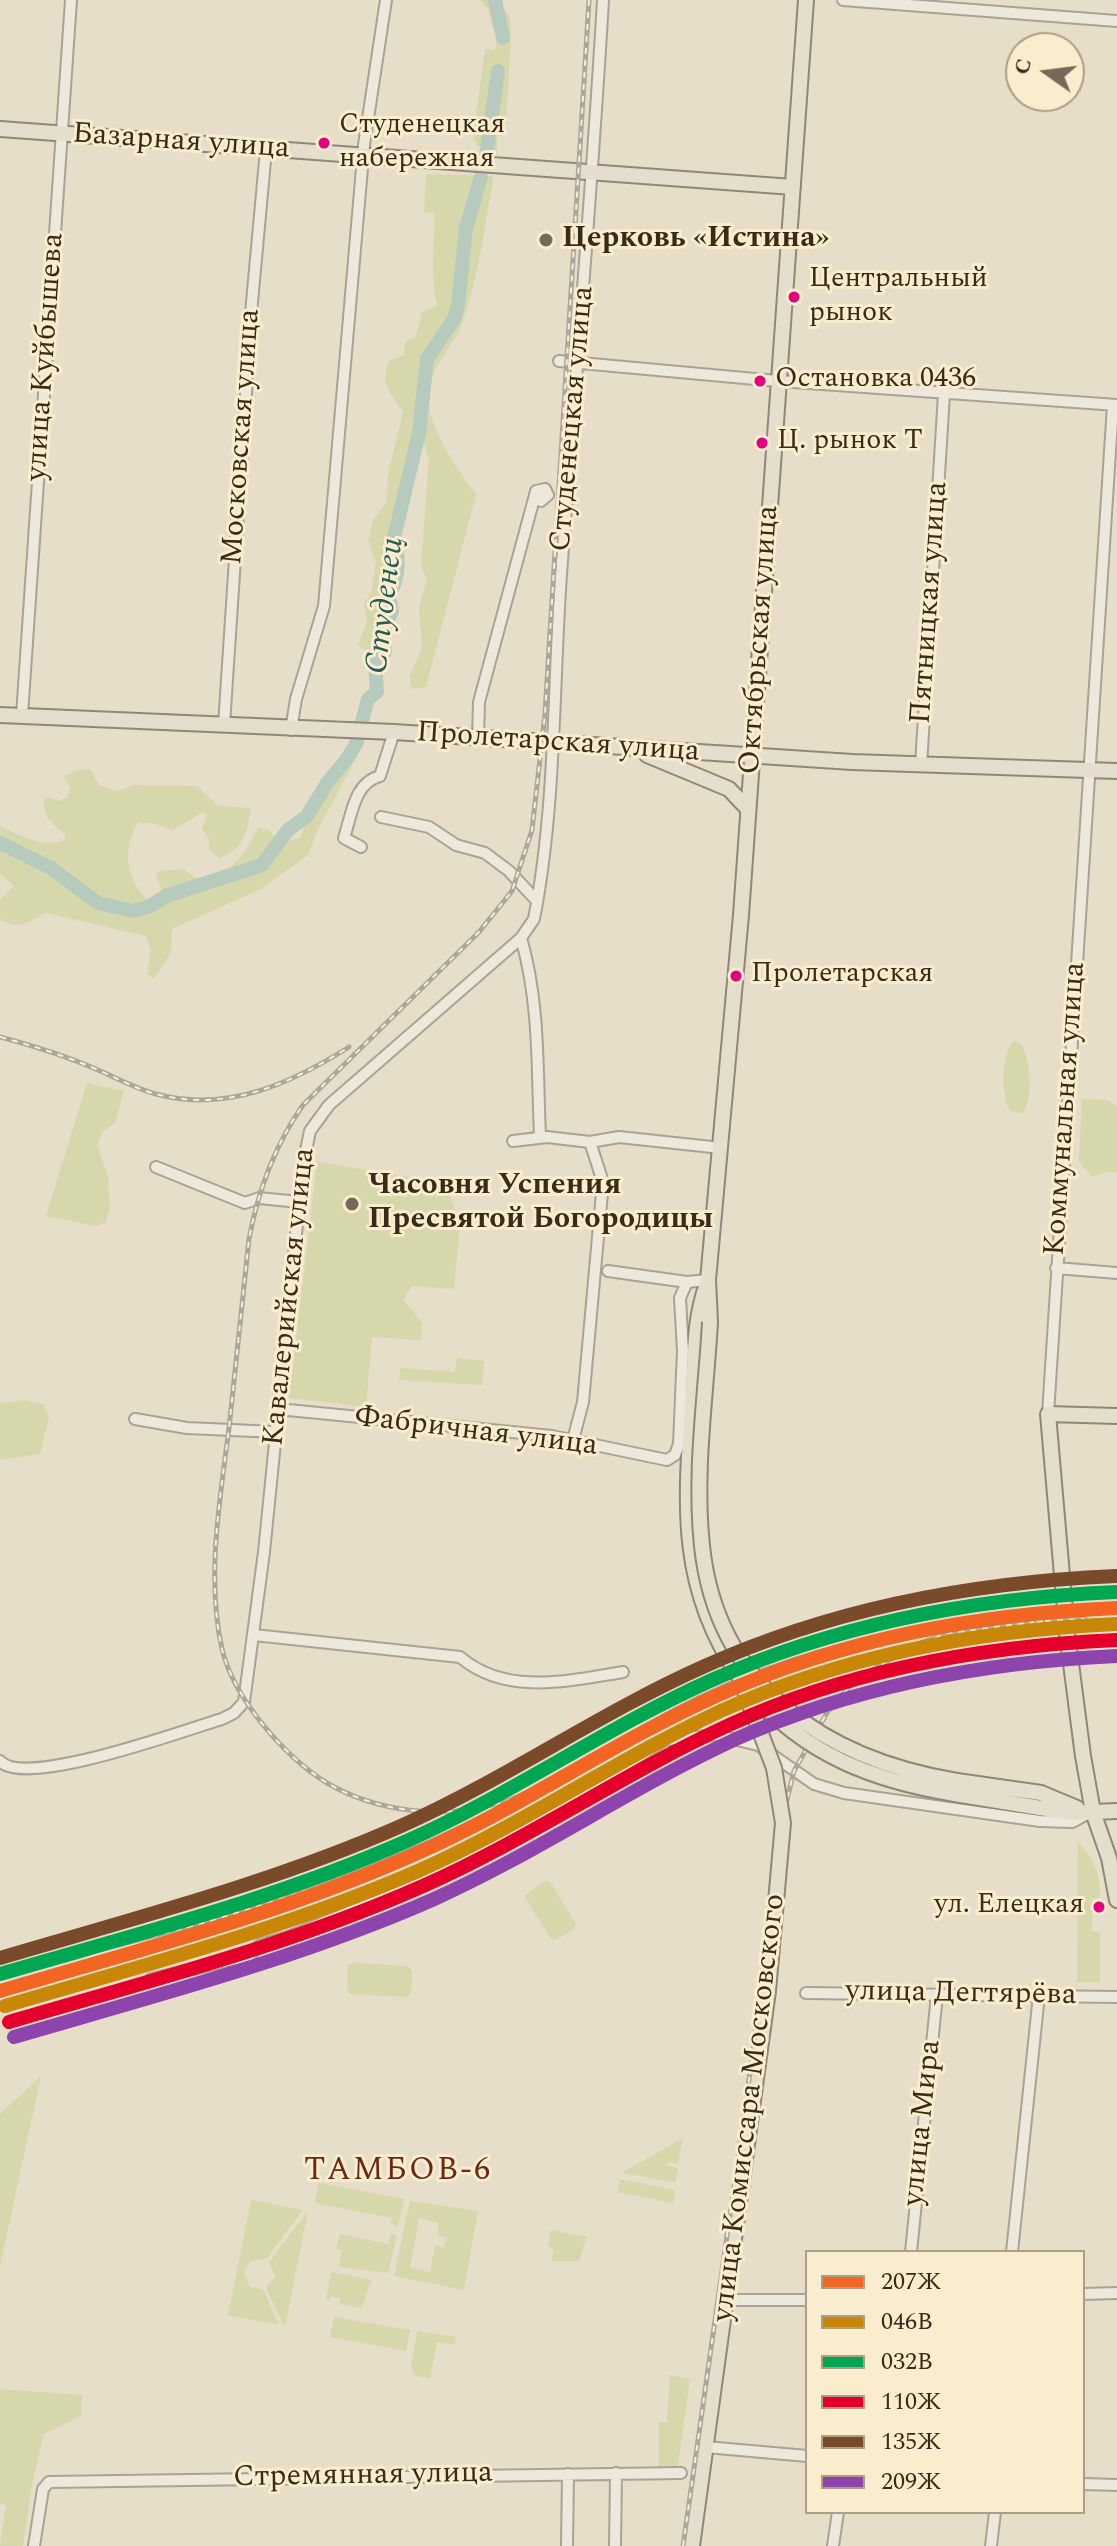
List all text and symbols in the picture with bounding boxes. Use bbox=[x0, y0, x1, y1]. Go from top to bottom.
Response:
north arrow bbox=[1005, 32, 1085, 112]
text: С bbox=[1005, 55, 1041, 78]
place label: Студенецкая набережная bbox=[339, 110, 505, 176]
street label: Базарная улица bbox=[71, 117, 291, 169]
marker: Студенецкая набережная bbox=[316, 135, 332, 151]
place label: Церковь «Истина» bbox=[562, 222, 830, 258]
marker: Церковь «Истина» bbox=[537, 231, 555, 249]
street label: улица Куйбышева bbox=[20, 232, 74, 482]
place label: Центральный рынок bbox=[809, 264, 988, 330]
street label: Студенецкая улица bbox=[544, 285, 604, 553]
marker: Центральный рынок bbox=[786, 289, 802, 305]
street label: Московская улица bbox=[216, 308, 270, 566]
place label: Остановка 0436 bbox=[775, 364, 976, 398]
marker: Остановка 0436 bbox=[752, 373, 768, 389]
place label: Ц. рынок Т bbox=[777, 426, 923, 460]
marker: Ц. рынок Т bbox=[754, 435, 770, 451]
street label: Пятницкая улица bbox=[905, 481, 957, 725]
street label: Октябрьская улица bbox=[734, 504, 788, 776]
water label: Студенец bbox=[360, 536, 414, 676]
street label: Пролетарская улица bbox=[415, 716, 701, 772]
place label: Пролетарская bbox=[751, 959, 933, 993]
street label: Коммунальная улица bbox=[1039, 961, 1095, 1257]
marker: Пролетарская bbox=[728, 968, 744, 984]
street label: Кавалерийская улица bbox=[257, 1146, 325, 1448]
place label: Часовня Успения Пресвятой Богородицы bbox=[368, 1169, 713, 1240]
marker: Часовня Успения Пресвятой Богородицы bbox=[343, 1195, 361, 1213]
street label: Фабричная улица bbox=[352, 1400, 600, 1466]
place label: ул. Елецкая bbox=[934, 1890, 1084, 1924]
street label: улица Комиссара Московского bbox=[707, 1892, 795, 2324]
marker: ул. Елецкая bbox=[1091, 1899, 1107, 1915]
street label: улица Дегтярёва bbox=[845, 1975, 1077, 2015]
street label: улица Мира bbox=[897, 2038, 951, 2208]
district label: ТАМБОВ-6 bbox=[304, 2154, 492, 2192]
legend bbox=[805, 2250, 1085, 2514]
text: 207Ж bbox=[881, 2264, 941, 2300]
text: 046В bbox=[881, 2304, 933, 2340]
text: 032В bbox=[881, 2344, 933, 2380]
text: 110Ж bbox=[881, 2384, 941, 2420]
text: 135Ж bbox=[881, 2424, 941, 2460]
street label: Стремянная улица bbox=[233, 2457, 493, 2497]
text: 209Ж bbox=[881, 2464, 941, 2500]

